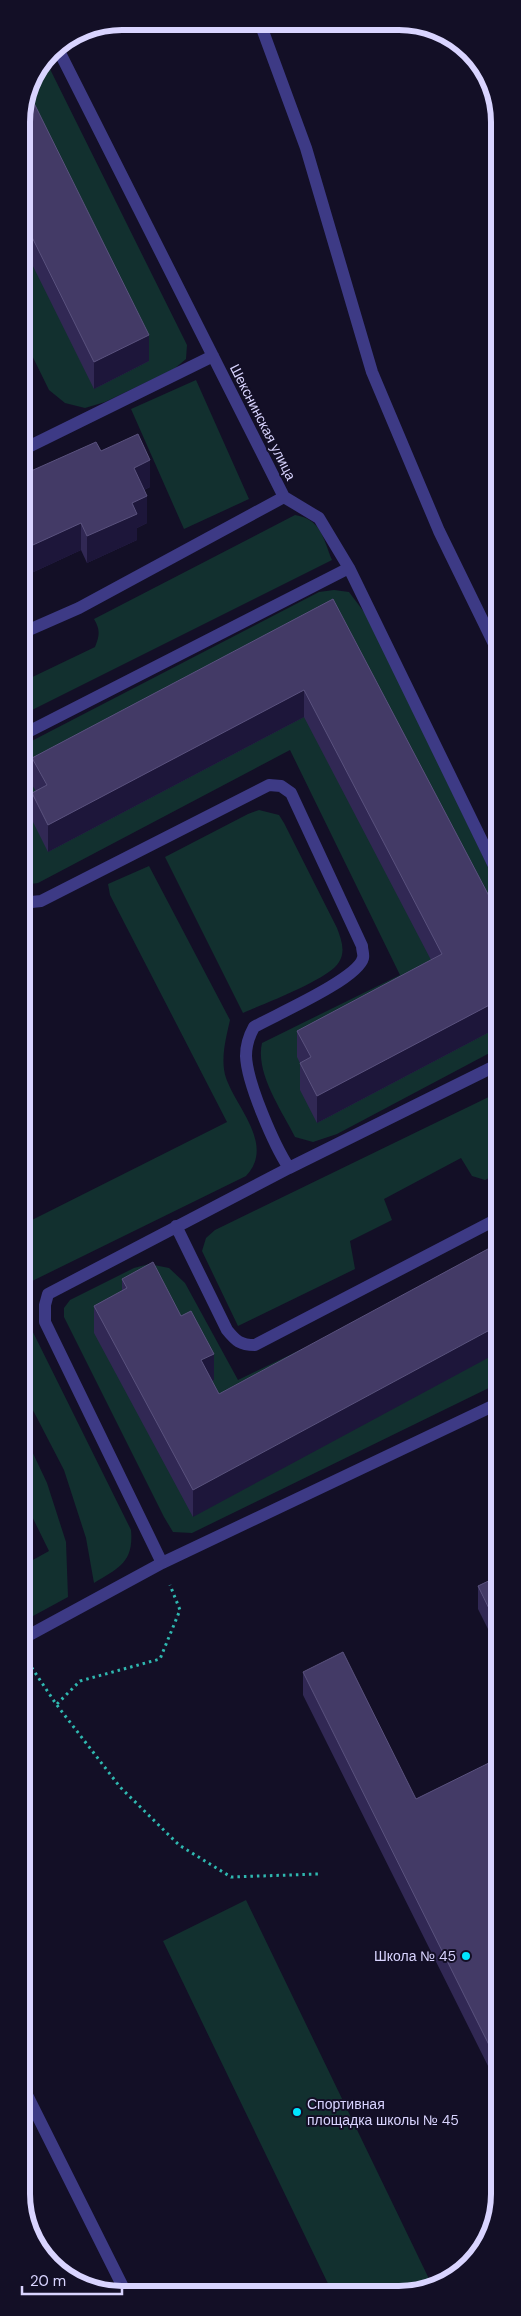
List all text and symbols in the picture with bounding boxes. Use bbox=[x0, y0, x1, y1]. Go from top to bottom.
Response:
street label: Шекснинская улица bbox=[226, 361, 300, 483]
place label: Школа № 45 bbox=[374, 1947, 456, 1965]
marker: Школа № 45 bbox=[460, 1950, 472, 1962]
place label: Спортивная площадка школы № 45 bbox=[307, 2095, 459, 2129]
marker: Спортивная площадка школы № 45 bbox=[291, 2106, 303, 2118]
scale bar bbox=[22, 2264, 122, 2296]
text: 20 m bbox=[30, 2271, 66, 2291]

